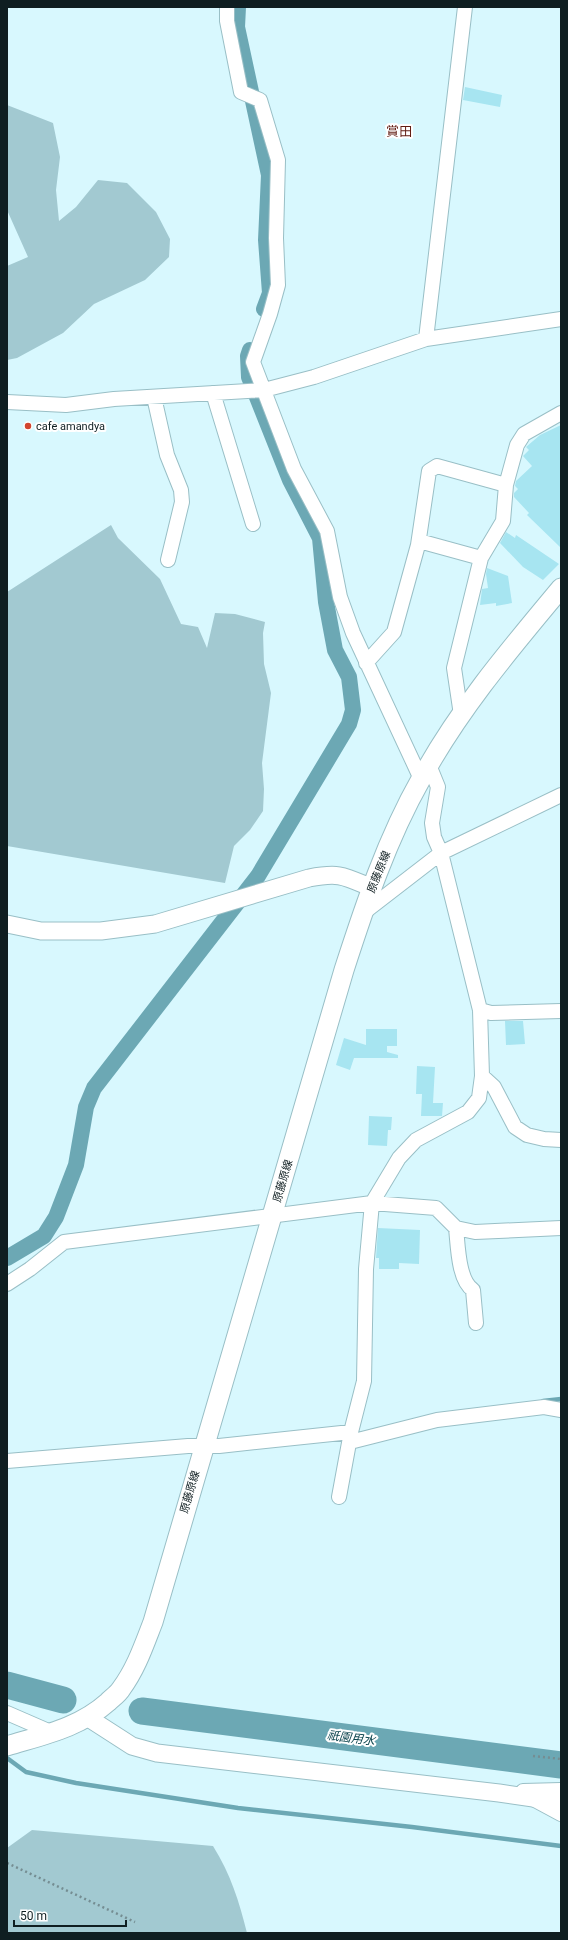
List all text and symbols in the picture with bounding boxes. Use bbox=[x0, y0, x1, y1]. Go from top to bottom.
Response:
district label: 賞田 bbox=[386, 124, 412, 139]
place label: cafe amandya bbox=[36, 420, 105, 433]
marker: cafe amandya bbox=[23, 421, 33, 431]
street label: 原藤原線 bbox=[365, 849, 393, 895]
street label: 原藤原線 bbox=[271, 1158, 295, 1204]
street label: 原藤原線 bbox=[178, 1469, 202, 1515]
water label: 祇園用水 bbox=[326, 1728, 378, 1748]
scale bar bbox=[14, 1902, 126, 1928]
text: 50 m bbox=[20, 1909, 47, 1923]

